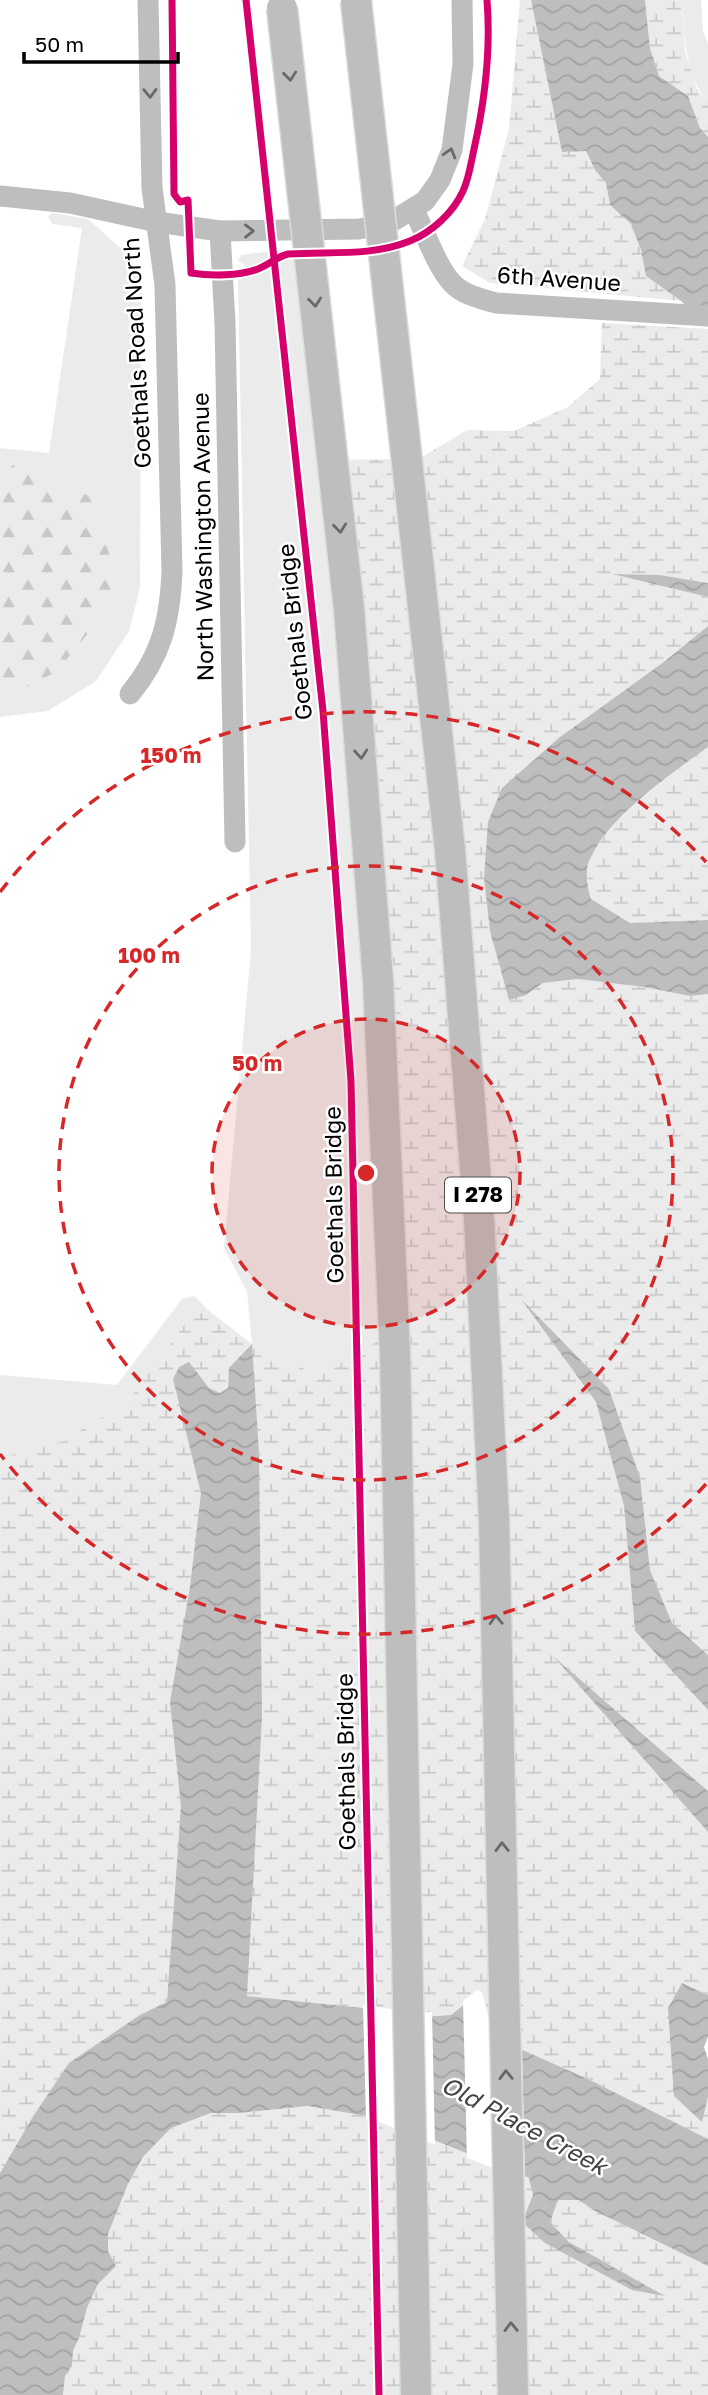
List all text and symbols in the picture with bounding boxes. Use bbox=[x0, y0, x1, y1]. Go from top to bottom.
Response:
scale bar bbox=[24, 21, 178, 65]
text: 50 m bbox=[35, 31, 84, 57]
one-way arrow bbox=[282, 70, 297, 81]
one-way arrow bbox=[142, 88, 158, 98]
one-way arrow bbox=[442, 148, 456, 160]
one-way arrow bbox=[244, 223, 255, 239]
street label: Goethals Road North bbox=[116, 237, 156, 469]
street label: 6th Avenue bbox=[496, 260, 622, 296]
one-way arrow bbox=[308, 296, 323, 308]
street label: North Washington Avenue bbox=[185, 392, 219, 682]
one-way arrow bbox=[332, 523, 347, 534]
street label: Goethals Bridge bbox=[271, 543, 317, 722]
text: 150 m bbox=[141, 742, 201, 768]
one-way arrow bbox=[353, 749, 368, 760]
text: 100 m bbox=[118, 942, 180, 968]
text: 50 m bbox=[232, 1050, 282, 1076]
street label: Goethals Bridge bbox=[317, 1106, 349, 1284]
centre of rings bbox=[354, 1161, 378, 1185]
road number: I 278 bbox=[445, 1178, 511, 1212]
one-way arrow bbox=[489, 1614, 504, 1625]
street label: Goethals Bridge bbox=[329, 1673, 361, 1851]
one-way arrow bbox=[494, 1842, 509, 1853]
water label: Old Place Creek bbox=[437, 2069, 614, 2182]
one-way arrow bbox=[499, 2069, 514, 2080]
one-way arrow bbox=[504, 2321, 519, 2332]

